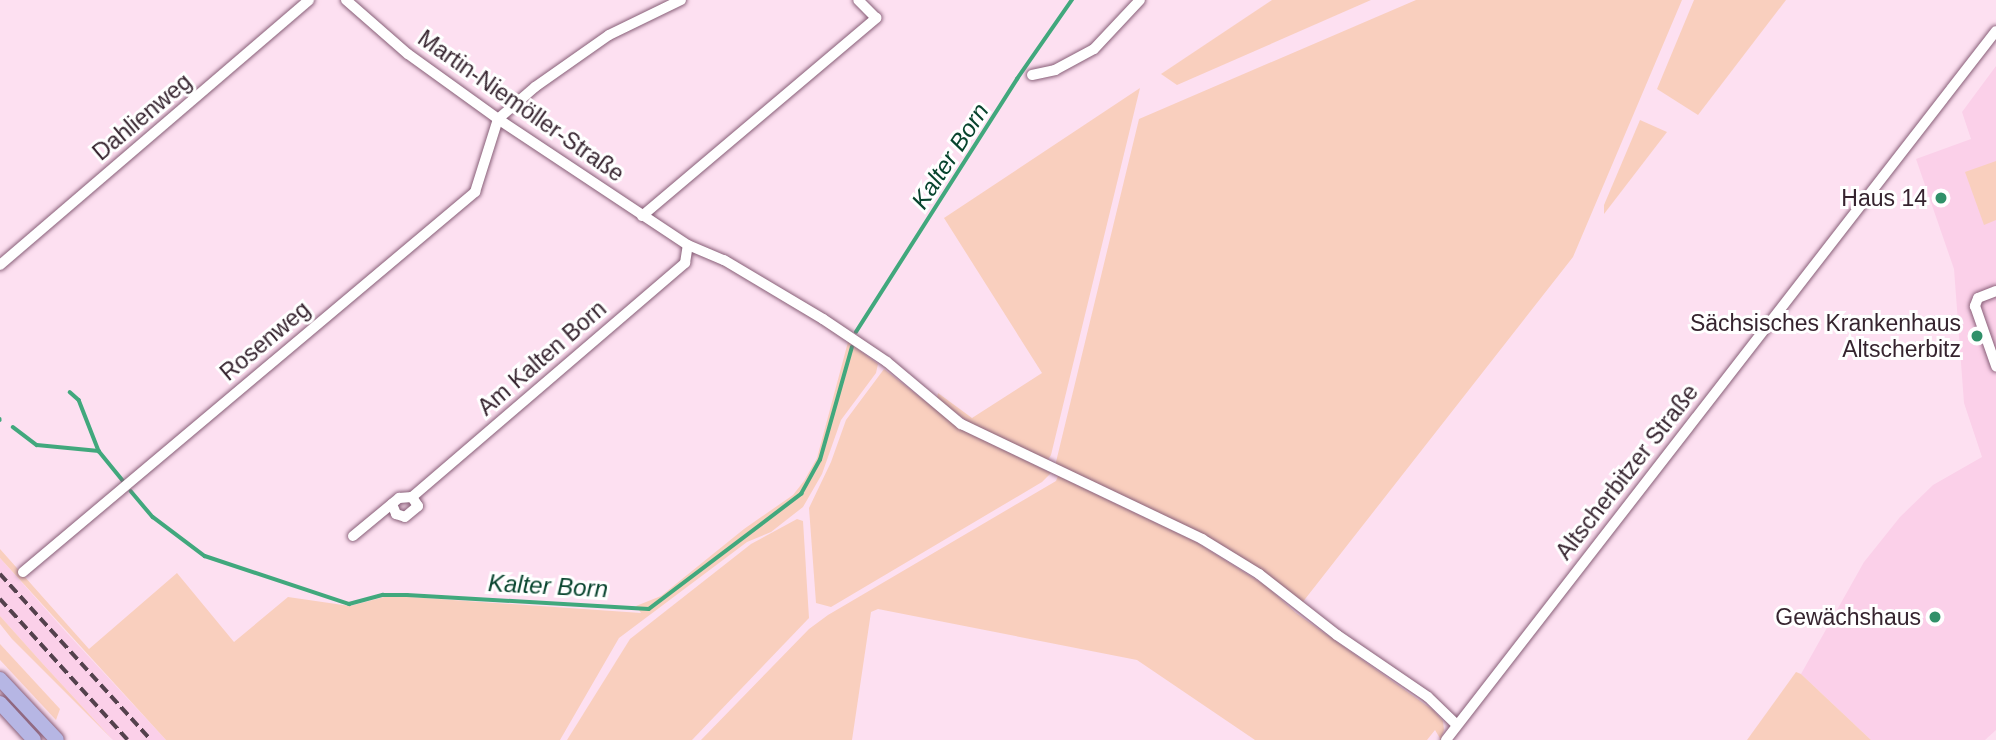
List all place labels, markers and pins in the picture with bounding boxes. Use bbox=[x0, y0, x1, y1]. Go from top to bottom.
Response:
place label: Haus 14 bbox=[1841, 184, 1927, 212]
marker: Haus 14 bbox=[1933, 190, 1949, 206]
place label: Sächsisches Krankenhaus Altscherbitz bbox=[1690, 309, 1961, 363]
marker: Sächsisches Krankenhaus Altscherbitz bbox=[1967, 326, 1987, 346]
place label: Gewächshaus bbox=[1775, 603, 1921, 631]
marker: Gewächshaus bbox=[1927, 609, 1943, 625]

